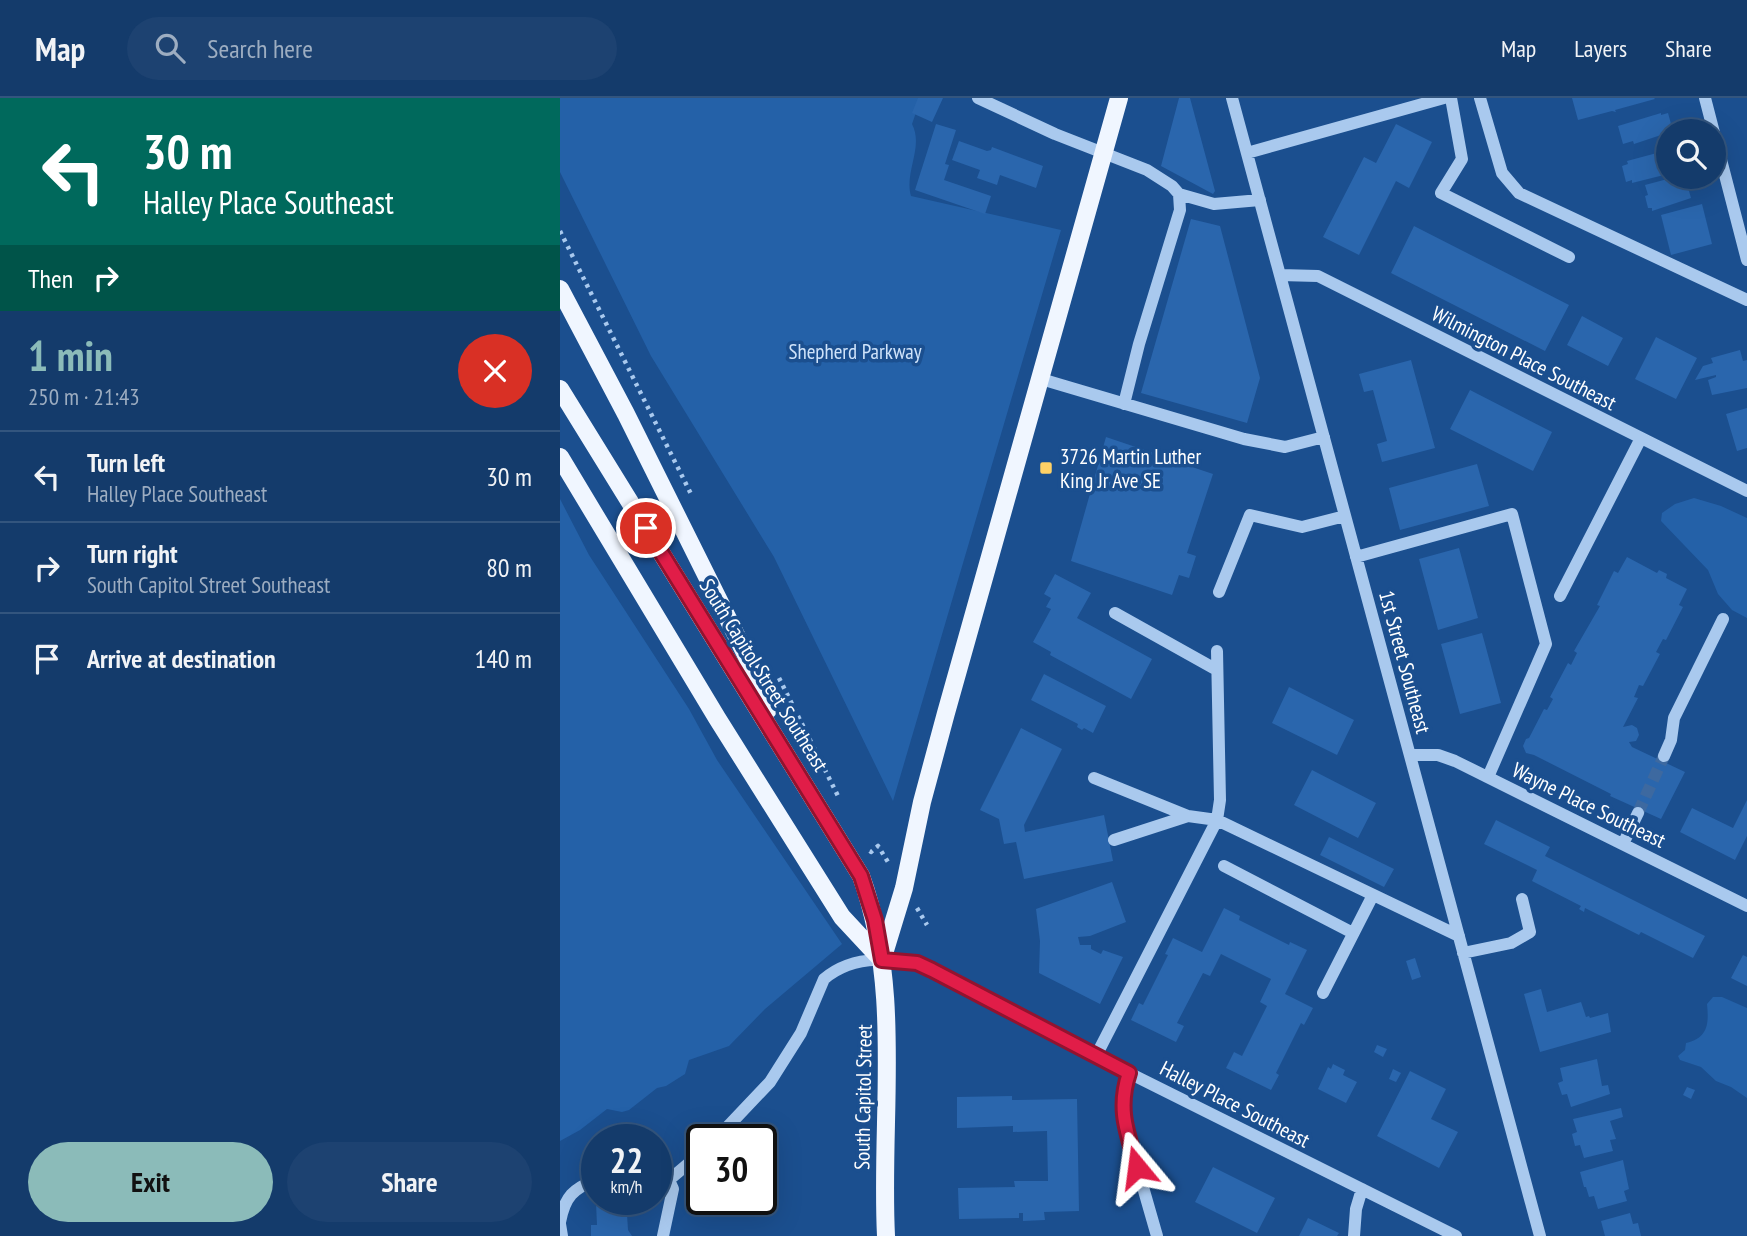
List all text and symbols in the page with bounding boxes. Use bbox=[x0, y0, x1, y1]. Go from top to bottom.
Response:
search box bbox=[127, 17, 617, 80]
text: Map bbox=[35, 27, 85, 70]
icon: search bbox=[151, 29, 189, 67]
text: Search here bbox=[207, 32, 313, 65]
text: Map bbox=[1501, 33, 1536, 64]
text: Layers bbox=[1574, 33, 1627, 64]
text: Share bbox=[1665, 33, 1712, 64]
text: 30 m bbox=[143, 119, 232, 183]
map controls bbox=[1656, 119, 1726, 189]
button: search bbox=[1656, 119, 1726, 189]
icon: left bbox=[28, 126, 119, 217]
text: Halley Place Southeast bbox=[143, 181, 394, 223]
icon: right bbox=[87, 259, 125, 297]
text: Then bbox=[28, 262, 73, 295]
street label: Wilmington Place Southeast bbox=[1427, 300, 1621, 416]
text: 1 min bbox=[28, 328, 113, 383]
button: close bbox=[458, 334, 532, 408]
park label: Shepherd Parkway bbox=[788, 338, 922, 365]
text: 250 m · 21:43 bbox=[28, 382, 140, 411]
place label: 3726 Martin Luther King Jr Ave SE bbox=[1060, 443, 1202, 494]
text: Turn left bbox=[87, 446, 165, 479]
icon: left bbox=[28, 458, 66, 496]
text: 30 m bbox=[486, 460, 532, 493]
marker: 3726 Martin Luther King Jr Ave SE bbox=[1038, 460, 1054, 476]
text: Halley Place Southeast bbox=[87, 479, 267, 508]
pin bbox=[616, 498, 676, 558]
icon: arrive bbox=[627, 509, 665, 547]
text: Turn right bbox=[87, 537, 178, 570]
icon: right bbox=[28, 549, 66, 587]
text: 80 m bbox=[486, 551, 532, 584]
text: South Capitol Street Southeast bbox=[87, 570, 330, 599]
street label: South Capitol Street Southeast bbox=[694, 574, 834, 777]
street label: 1st Street Southeast bbox=[1373, 588, 1437, 737]
icon: arrive bbox=[28, 640, 66, 678]
text: Arrive at destination bbox=[87, 642, 276, 675]
text: 140 m bbox=[474, 642, 532, 675]
street label: Wayne Place Southeast bbox=[1508, 756, 1670, 854]
street label: South Capitol Street bbox=[848, 1024, 878, 1170]
street label: Halley Place Southeast bbox=[1156, 1055, 1315, 1154]
speed limit sign: 30 bbox=[686, 1124, 777, 1215]
position arrow bbox=[1100, 1130, 1174, 1204]
text: 22 bbox=[610, 1137, 643, 1183]
button: Exit bbox=[28, 1142, 273, 1222]
button: Share bbox=[287, 1142, 532, 1222]
text: km/h bbox=[611, 1175, 642, 1198]

